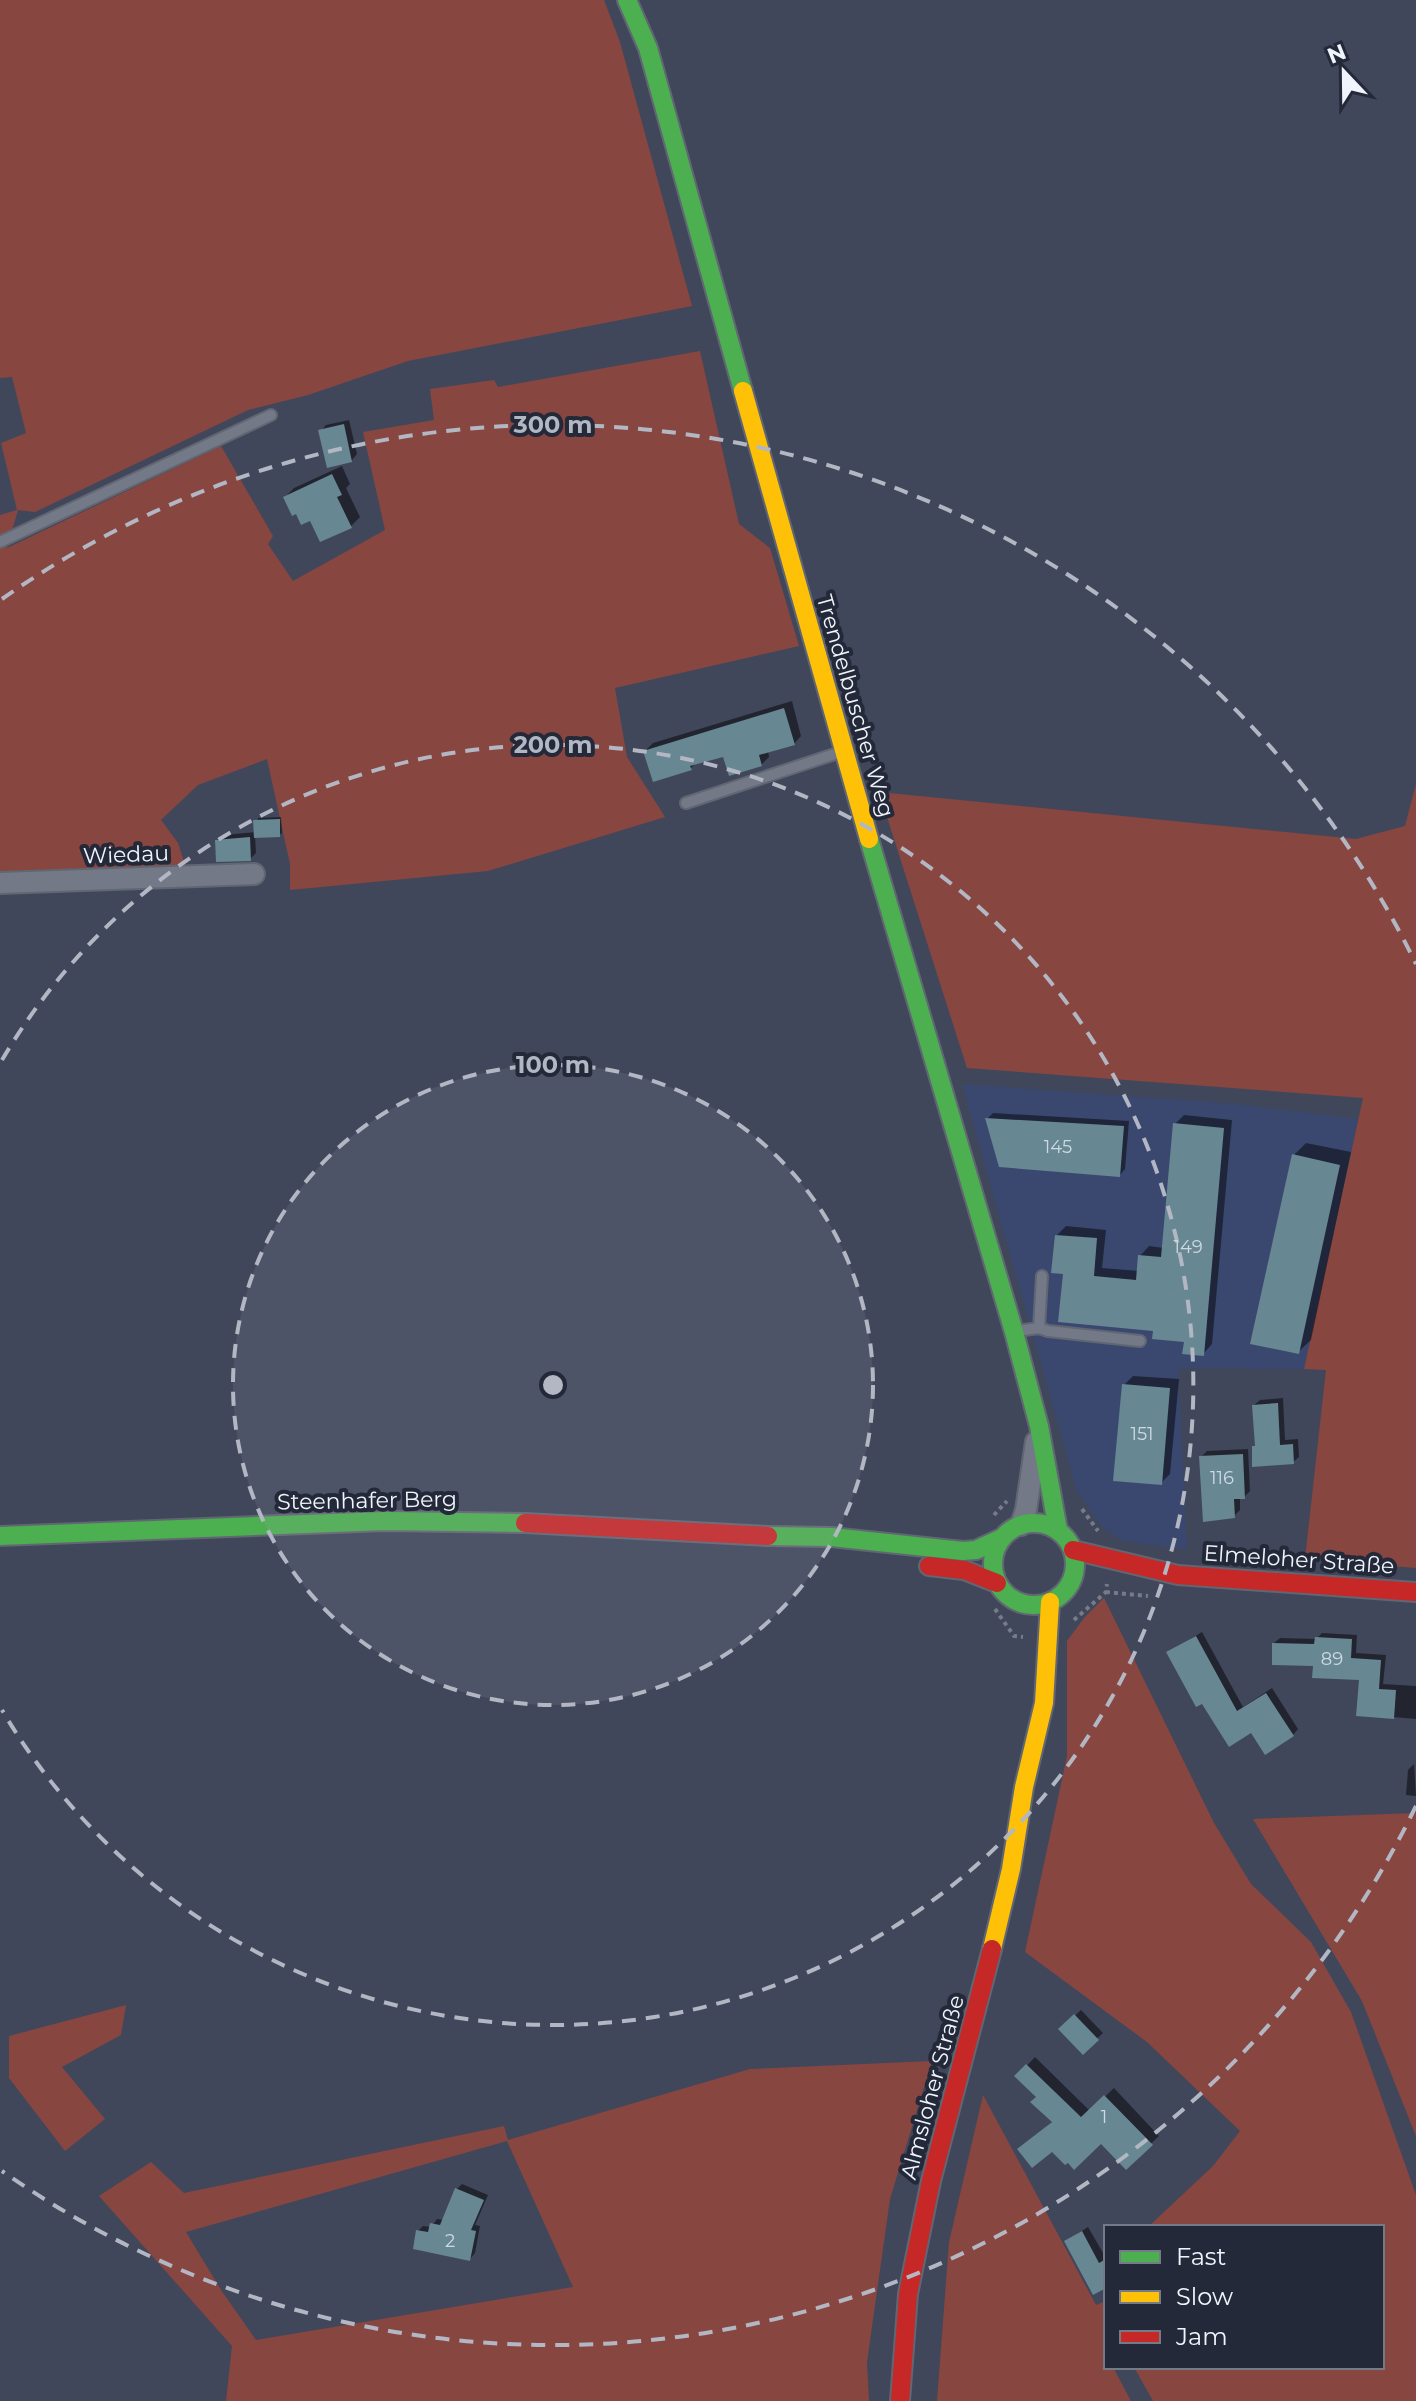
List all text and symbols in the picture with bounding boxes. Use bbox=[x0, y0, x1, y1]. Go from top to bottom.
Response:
north arrow bbox=[1304, 32, 1384, 112]
text: N bbox=[1323, 38, 1350, 70]
text: 300 m bbox=[513, 410, 592, 439]
street label: Trendelbuscher Weg bbox=[811, 592, 900, 820]
text: 200 m bbox=[514, 730, 592, 759]
street label: Wiedau bbox=[83, 840, 169, 869]
text: 100 m bbox=[516, 1050, 590, 1079]
house number: 145 bbox=[1044, 1136, 1072, 1158]
house number: 149 bbox=[1173, 1236, 1203, 1258]
centre of rings bbox=[539, 1371, 567, 1399]
house number: 151 bbox=[1130, 1423, 1154, 1445]
house number: 116 bbox=[1210, 1467, 1234, 1489]
street label: Steenhafer Berg bbox=[277, 1485, 457, 1516]
street label: Elmeloher Straße bbox=[1203, 1539, 1395, 1580]
house number: 89 bbox=[1321, 1648, 1343, 1670]
street label: Almsloher Straße bbox=[895, 1992, 970, 2182]
house number: 1 bbox=[1101, 2106, 1107, 2128]
legend bbox=[1104, 2225, 1384, 2369]
house number: 2 bbox=[445, 2230, 455, 2252]
text: Fast bbox=[1176, 2242, 1227, 2271]
text: Slow bbox=[1176, 2282, 1233, 2311]
text: Jam bbox=[1175, 2322, 1228, 2351]

